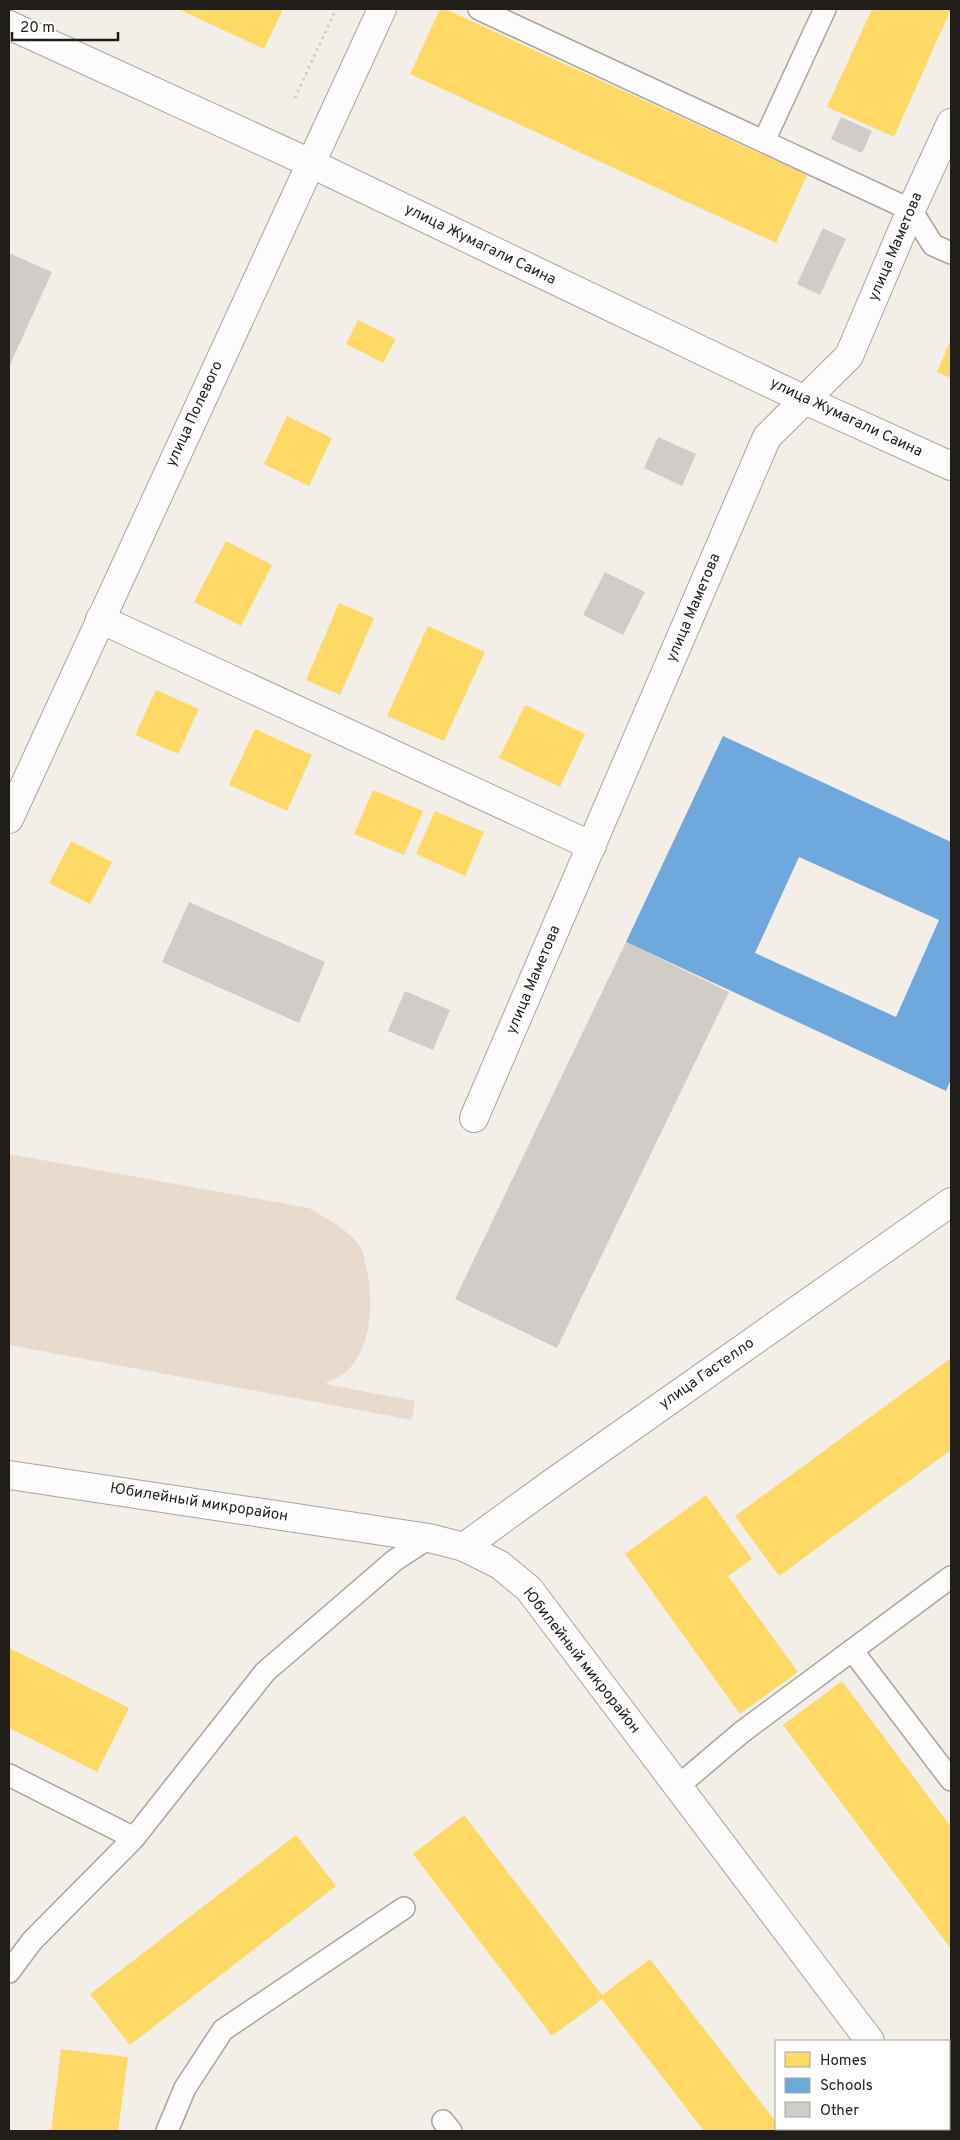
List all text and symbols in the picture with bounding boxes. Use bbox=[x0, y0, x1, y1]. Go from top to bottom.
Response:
scale bar bbox=[12, 10, 119, 42]
text: 20 m bbox=[20, 19, 55, 38]
street label: улица Маметова bbox=[865, 190, 927, 304]
street label: улица Жумагали Саина bbox=[401, 200, 559, 290]
street label: улица Полевого bbox=[162, 358, 228, 470]
street label: улица Жумагали Саина bbox=[767, 374, 925, 462]
street label: улица Маметова bbox=[663, 551, 725, 665]
street label: улица Маметова bbox=[503, 923, 565, 1037]
street label: улица Гастелло bbox=[656, 1334, 758, 1414]
street label: Юбилейный микрорайон bbox=[109, 1480, 289, 1526]
street label: Юбилейный микрорайон bbox=[518, 1584, 644, 1738]
legend bbox=[775, 2040, 950, 2130]
text: Homes bbox=[820, 2052, 867, 2071]
text: Schools bbox=[820, 2077, 873, 2096]
text: Other bbox=[820, 2102, 859, 2121]

